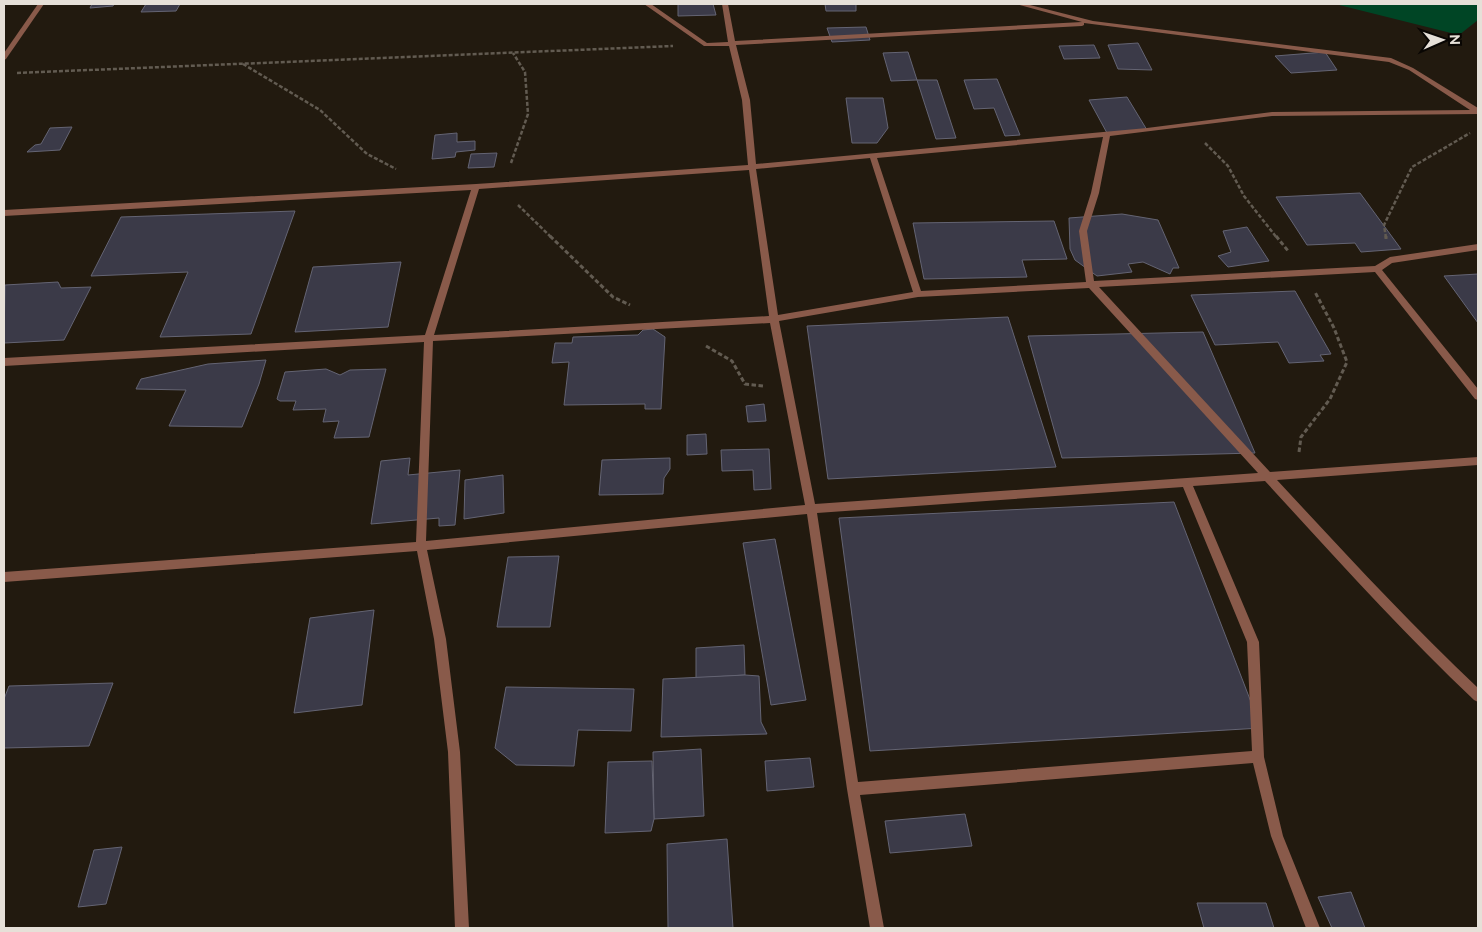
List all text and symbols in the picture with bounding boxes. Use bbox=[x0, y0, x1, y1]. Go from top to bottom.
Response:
north arrow bbox=[1417, 15, 1467, 65]
text: N bbox=[1447, 34, 1463, 45]

